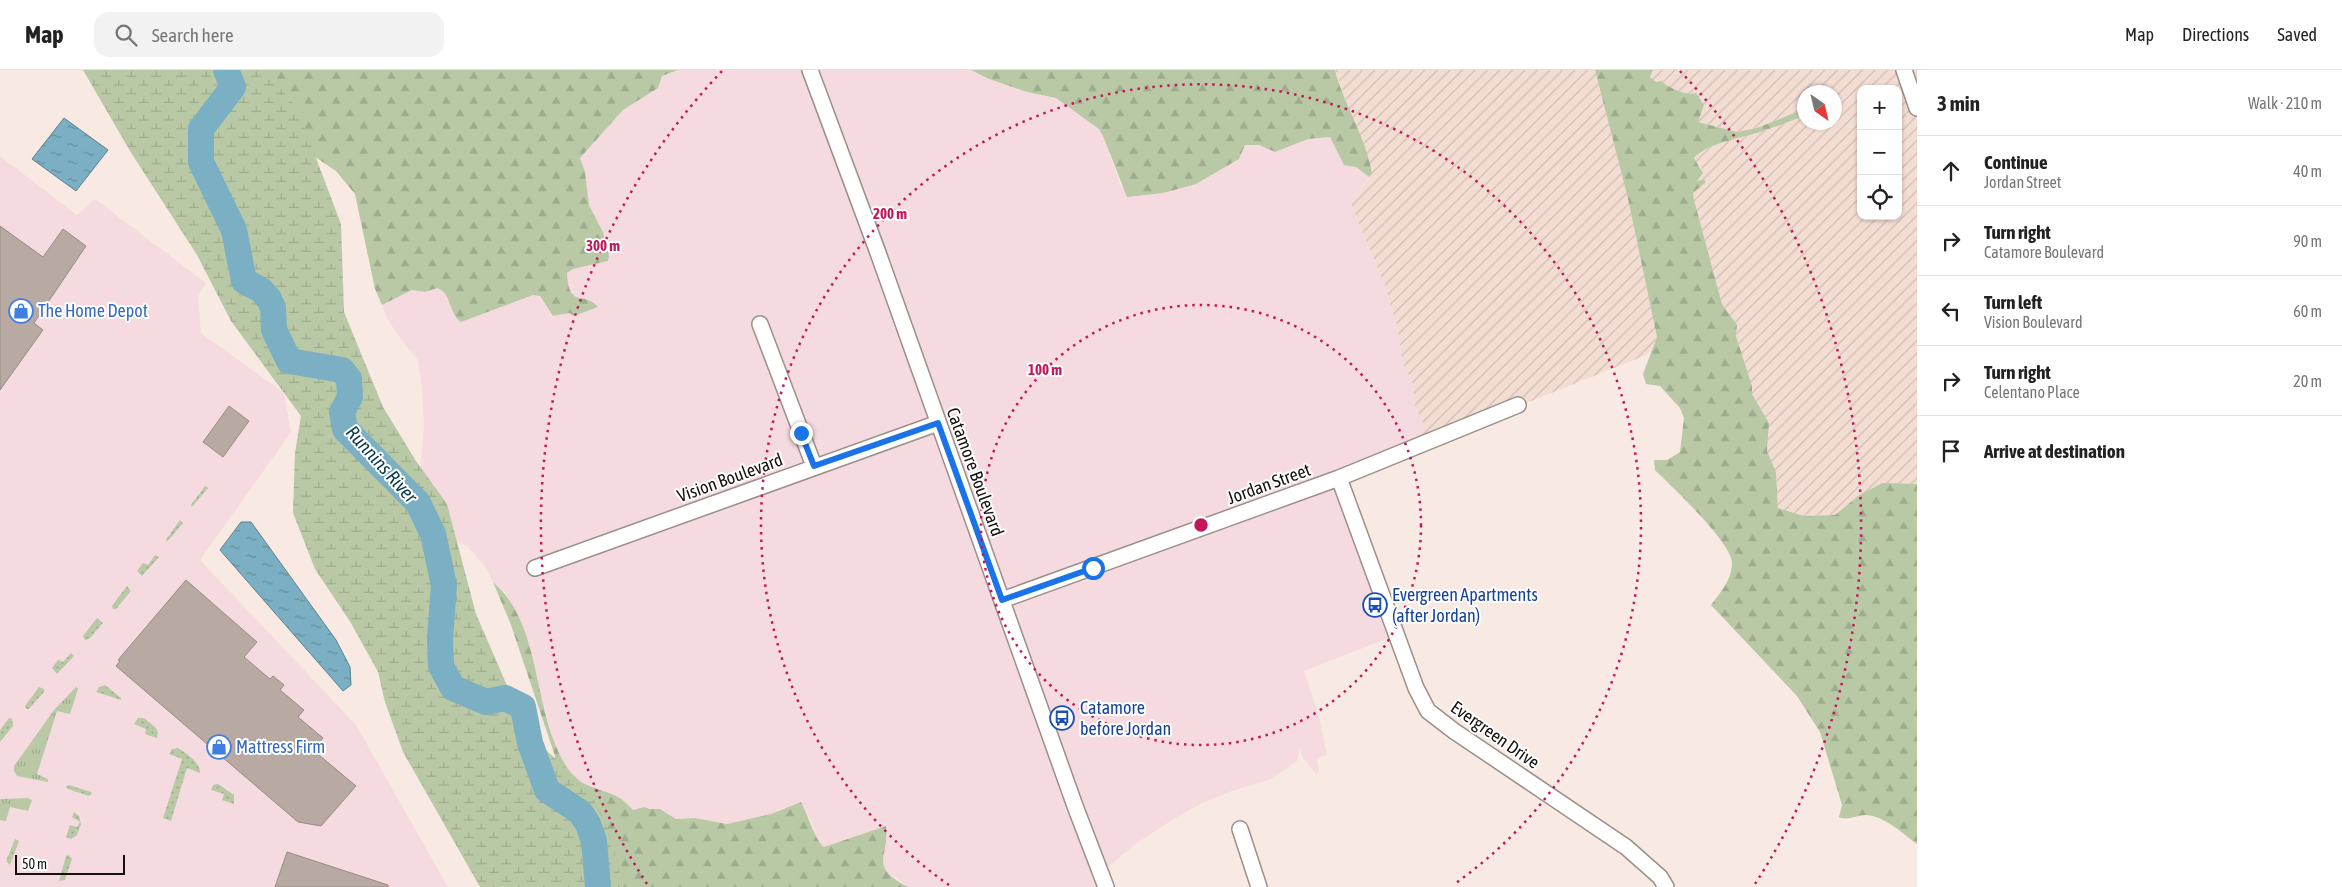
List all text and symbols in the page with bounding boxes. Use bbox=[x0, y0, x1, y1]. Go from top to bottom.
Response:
search box bbox=[94, 12, 444, 57]
text: Map bbox=[25, 21, 64, 48]
icon: search bbox=[112, 21, 140, 49]
text: Search here bbox=[152, 24, 234, 46]
text: Map bbox=[2125, 24, 2154, 45]
text: Directions bbox=[2182, 24, 2249, 45]
text: Saved bbox=[2277, 24, 2317, 45]
north arrow bbox=[1797, 85, 1842, 130]
map controls bbox=[1857, 85, 1902, 220]
button: + bbox=[1857, 85, 1902, 130]
text: 3 min bbox=[1937, 91, 1980, 115]
text: Walk · 210 m bbox=[2248, 94, 2322, 112]
button: − bbox=[1857, 130, 1902, 175]
text: Continue bbox=[1984, 151, 2048, 173]
icon: ahead bbox=[1937, 157, 1965, 185]
text: 40 m bbox=[2293, 162, 2322, 180]
text: Jordan Street bbox=[1984, 173, 2061, 191]
button: locate bbox=[1857, 175, 1902, 220]
text: 200 m bbox=[873, 205, 907, 222]
text: Turn right bbox=[1984, 221, 2051, 243]
icon: right bbox=[1937, 227, 1965, 255]
text: 90 m bbox=[2293, 232, 2322, 250]
text: 300 m bbox=[586, 237, 620, 254]
text: Catamore Boulevard bbox=[1984, 243, 2104, 261]
text: Turn left bbox=[1984, 291, 2042, 313]
icon: left bbox=[1937, 297, 1965, 325]
shop icon: The Home Depot bbox=[8, 298, 34, 324]
place label: The Home Depot bbox=[38, 300, 148, 321]
text: 60 m bbox=[2293, 302, 2322, 320]
text: Vision Boulevard bbox=[1984, 313, 2083, 331]
text: 100 m bbox=[1028, 361, 1062, 378]
text: Turn right bbox=[1984, 361, 2051, 383]
icon: right bbox=[1937, 367, 1965, 395]
text: 20 m bbox=[2293, 372, 2322, 390]
text: Celentano Place bbox=[1984, 383, 2080, 401]
street label: Catamore Boulevard bbox=[942, 405, 1008, 539]
water label: Runnins River bbox=[342, 421, 423, 508]
route end bbox=[790, 422, 813, 445]
icon: arrive bbox=[1937, 437, 1965, 465]
text: Arrive at destination bbox=[1984, 440, 2125, 462]
street label: Vision Boulevard bbox=[674, 449, 785, 506]
street label: Jordan Street bbox=[1224, 459, 1313, 508]
centre of rings bbox=[1192, 516, 1210, 534]
route start bbox=[1082, 557, 1105, 580]
place label: Evergreen Apartments (after Jordan) bbox=[1392, 584, 1538, 626]
bus stop icon: Evergreen Apartments (after Jordan) bbox=[1362, 592, 1388, 618]
street label: Evergreen Drive bbox=[1447, 696, 1544, 773]
place label: Catamore before Jordan bbox=[1080, 697, 1171, 739]
bus stop icon: Catamore before Jordan bbox=[1049, 705, 1075, 731]
shop icon: Mattress Firm bbox=[206, 734, 232, 760]
place label: Mattress Firm bbox=[236, 736, 325, 757]
scale bar bbox=[15, 852, 125, 875]
text: 50 m bbox=[22, 856, 47, 872]

